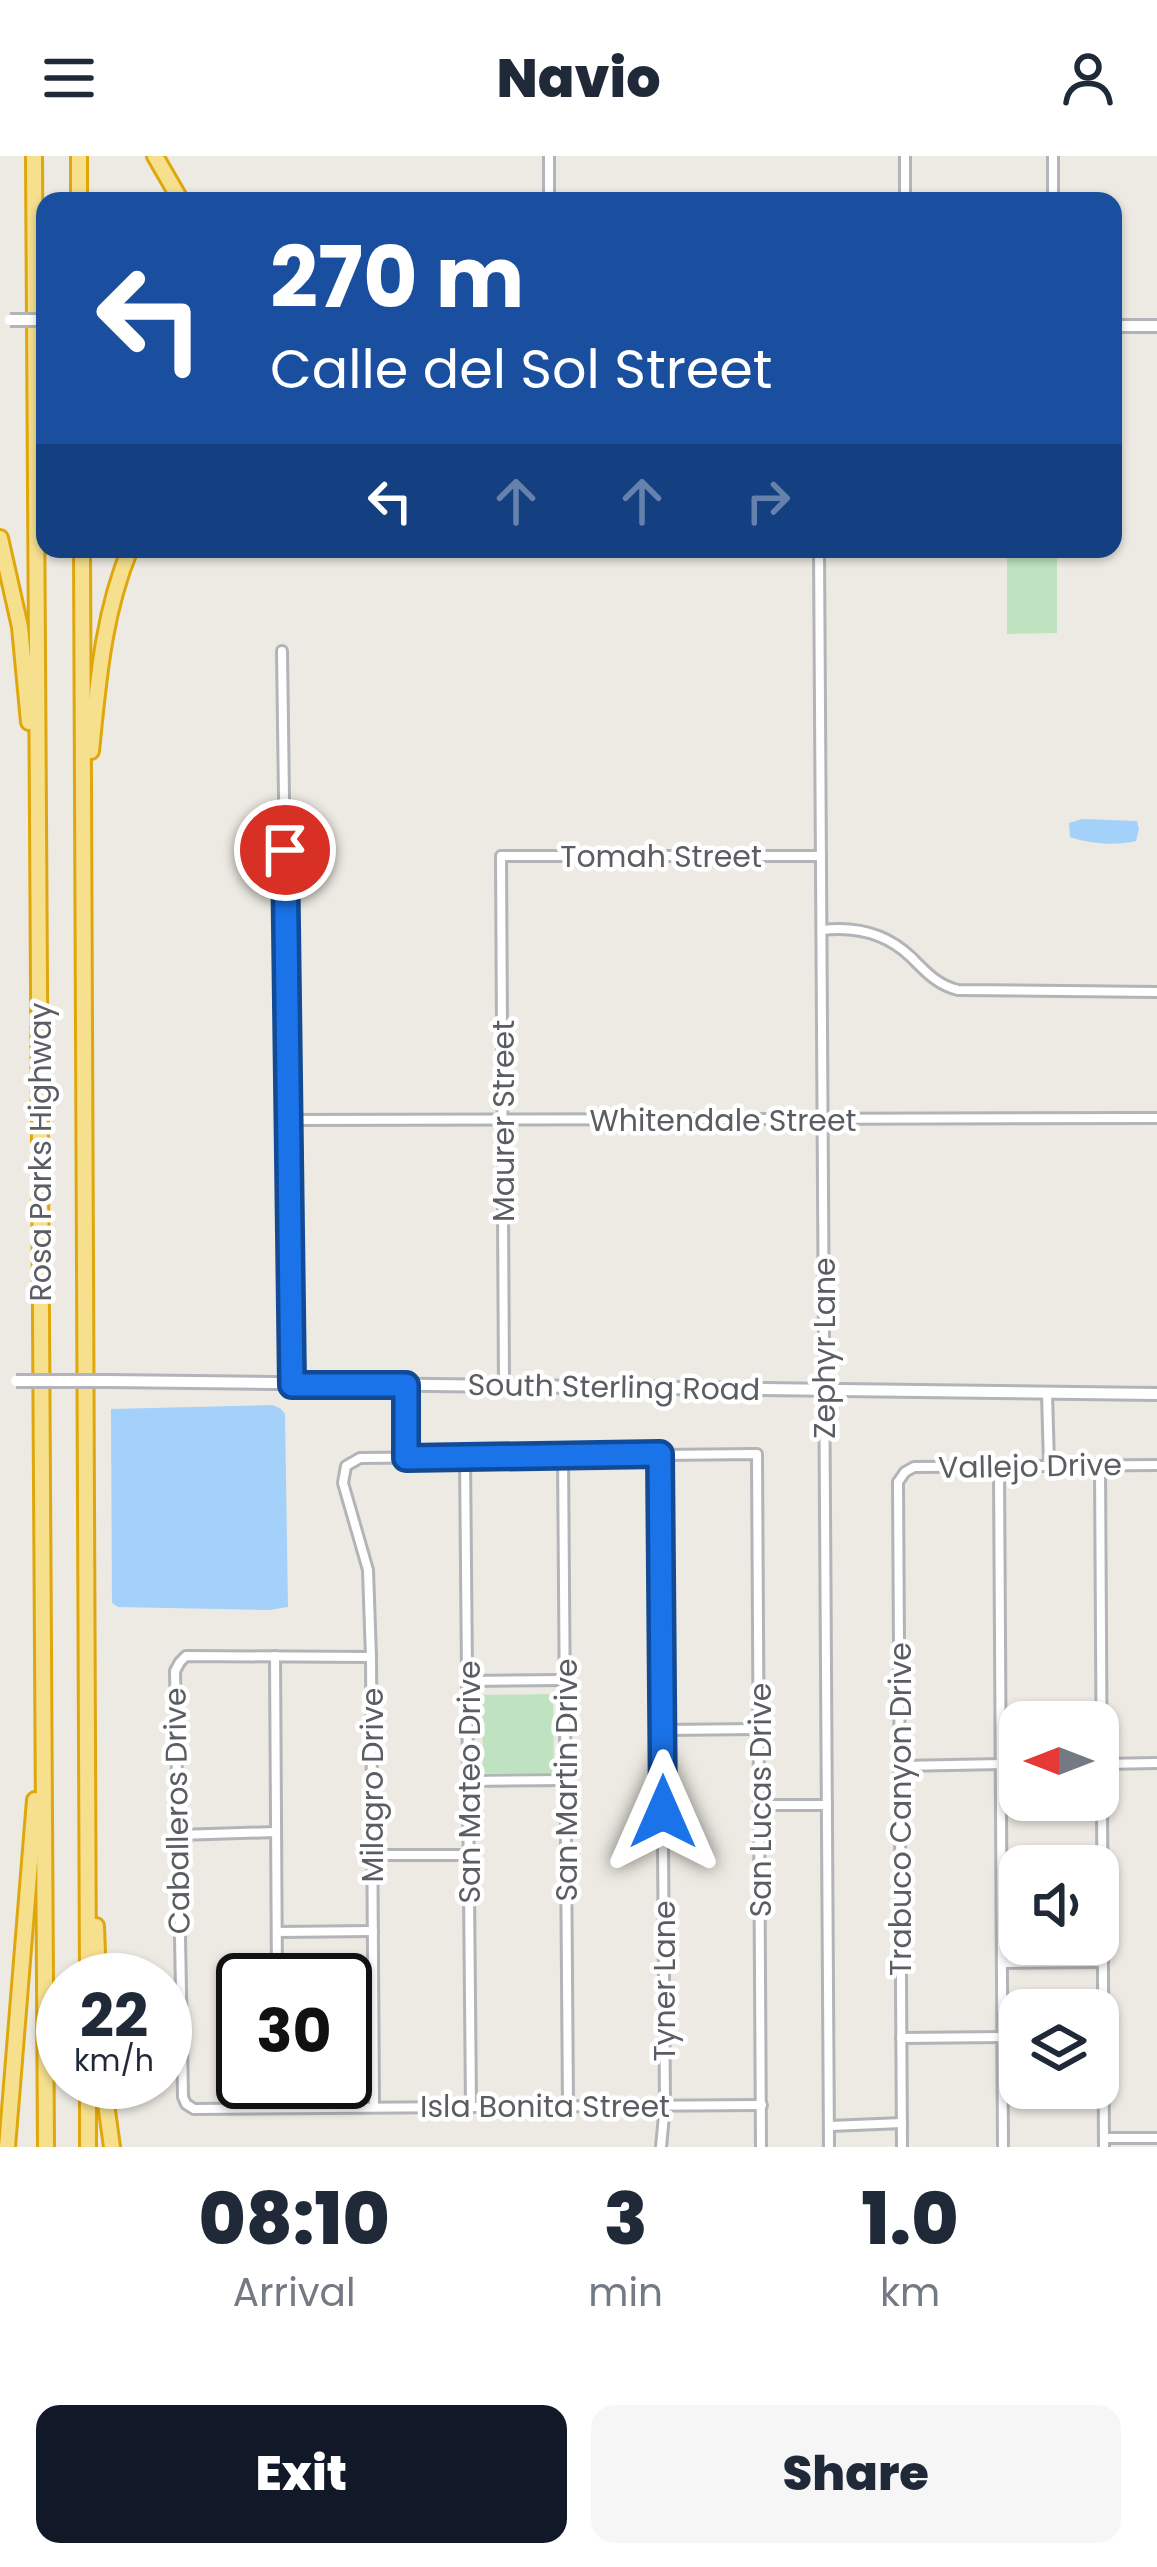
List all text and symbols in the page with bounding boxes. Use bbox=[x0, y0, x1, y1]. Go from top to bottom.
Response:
text: Navio bbox=[496, 40, 661, 116]
icon: menu bbox=[36, 45, 102, 111]
icon: person bbox=[1055, 45, 1121, 111]
text: 270 m bbox=[270, 219, 524, 336]
icon: left bbox=[72, 240, 228, 396]
text: Calle del Sol Street bbox=[270, 331, 772, 407]
icon: left bbox=[357, 468, 423, 534]
icon: ahead bbox=[483, 468, 549, 534]
icon: ahead bbox=[609, 468, 675, 534]
icon: right bbox=[735, 468, 801, 534]
pin bbox=[234, 799, 336, 901]
icon: arrive bbox=[252, 817, 318, 883]
street label: Tomah Street bbox=[560, 835, 762, 878]
street label: Rosa Parks Highway bbox=[19, 1003, 62, 1301]
street label: Maurer Street bbox=[482, 1020, 525, 1222]
street label: Whitendale Street bbox=[590, 1099, 856, 1142]
street label: Zephyr Lane bbox=[803, 1257, 846, 1439]
street label: South Sterling Road bbox=[467, 1363, 761, 1411]
street label: Vallejo Drive bbox=[938, 1443, 1122, 1489]
street label: Trabuco Canyon Drive bbox=[879, 1642, 922, 1976]
street label: San Martin Drive bbox=[545, 1658, 588, 1902]
street label: San Mateo Drive bbox=[448, 1660, 491, 1904]
street label: San Lucas Drive bbox=[739, 1683, 782, 1917]
street label: Caballeros Drive bbox=[153, 1687, 201, 1935]
street label: Milagro Drive bbox=[351, 1688, 394, 1882]
north arrow bbox=[999, 1701, 1119, 1821]
map controls bbox=[999, 1701, 1119, 2109]
position arrow bbox=[600, 1749, 726, 1875]
button: sound bbox=[999, 1845, 1119, 1965]
street label: Tyner Lane bbox=[643, 1900, 686, 2062]
speed limit sign: 30 bbox=[216, 1953, 372, 2109]
text: 22 bbox=[80, 1974, 148, 2058]
button: layers bbox=[999, 1989, 1119, 2109]
text: km/h bbox=[74, 2039, 154, 2082]
street label: Isla Bonita Street bbox=[420, 2085, 670, 2128]
text: 08:10 bbox=[199, 2168, 390, 2269]
text: 3 bbox=[604, 2168, 648, 2269]
text: 1.0 bbox=[862, 2168, 958, 2269]
text: Arrival bbox=[233, 2265, 356, 2320]
text: min bbox=[588, 2265, 663, 2320]
text: km bbox=[880, 2265, 940, 2320]
button: Exit bbox=[36, 2405, 567, 2543]
button: Share bbox=[591, 2405, 1121, 2543]

